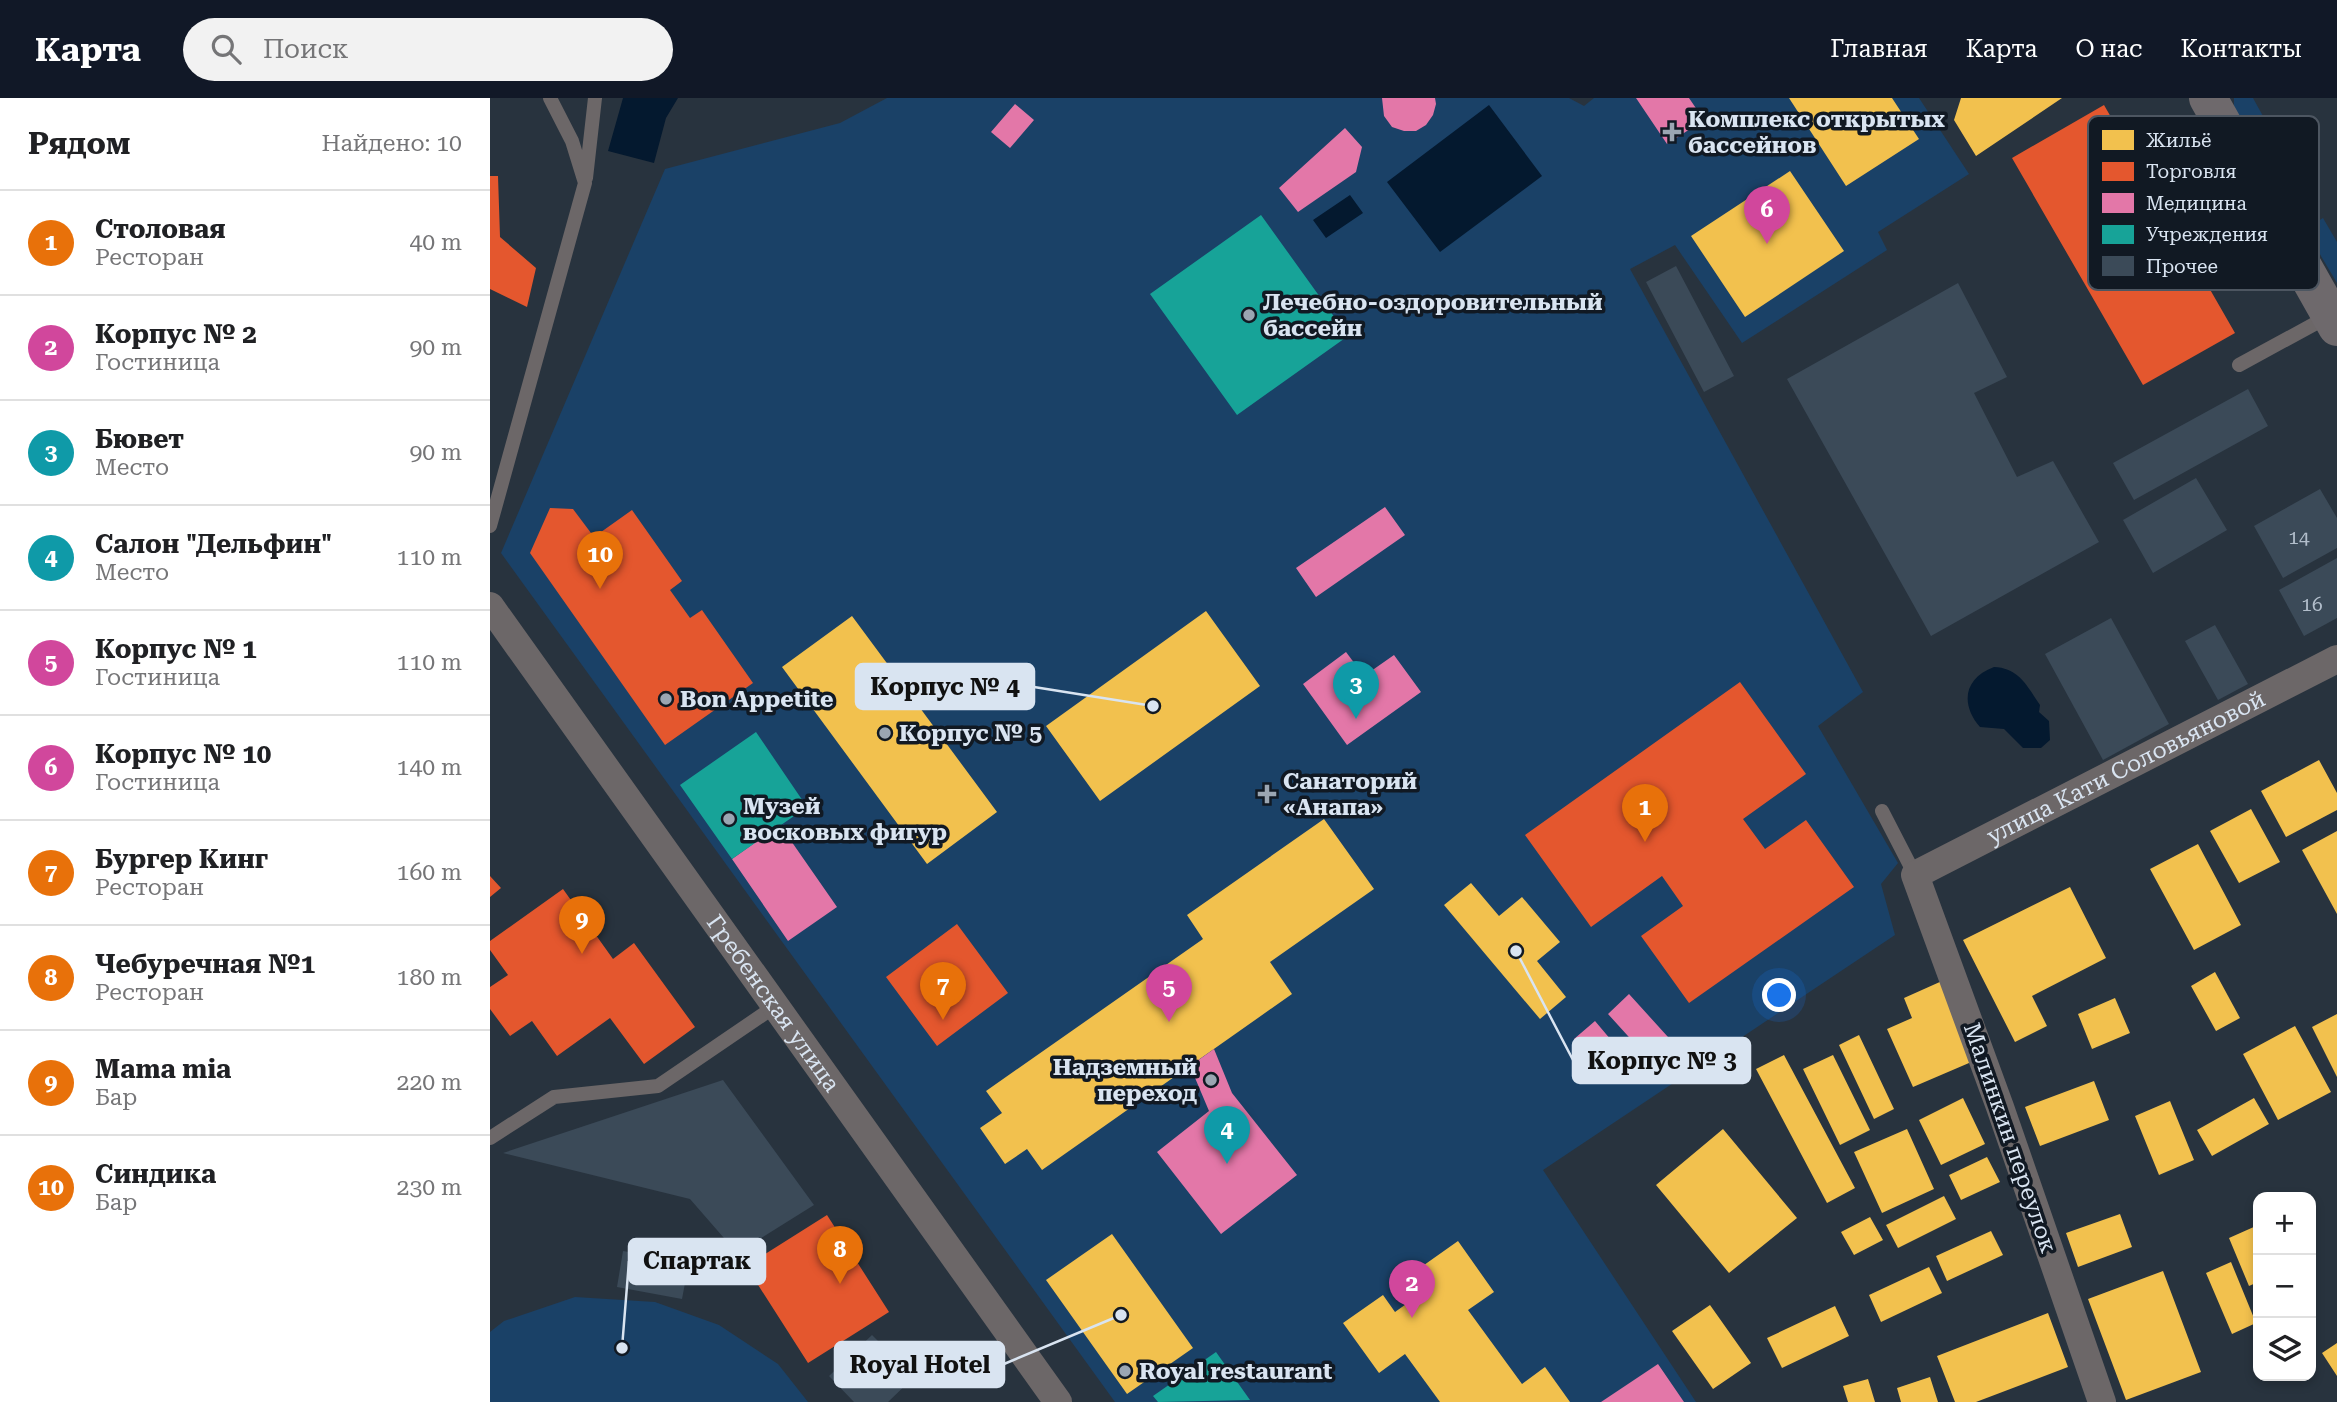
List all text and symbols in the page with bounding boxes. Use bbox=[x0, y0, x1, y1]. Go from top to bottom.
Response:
search box bbox=[183, 18, 673, 81]
text: Карта bbox=[35, 30, 141, 69]
icon: search bbox=[207, 30, 245, 68]
text: Поиск bbox=[263, 34, 349, 64]
text: Главная bbox=[1830, 35, 1928, 63]
text: Карта bbox=[1966, 35, 2037, 63]
text: О нас bbox=[2075, 35, 2142, 63]
text: Контакты bbox=[2180, 35, 2302, 63]
place label: Комплекс открытых бассейнов bbox=[1688, 106, 1945, 159]
legend bbox=[2088, 116, 2319, 290]
marker: Комплекс открытых бассейнов bbox=[1662, 122, 1682, 142]
text: Рядом bbox=[28, 126, 130, 161]
text: Жильё bbox=[2146, 129, 2212, 152]
text: Найдено: 10 bbox=[321, 130, 462, 157]
text: Торговля bbox=[2146, 160, 2237, 183]
pin: 6 bbox=[1744, 186, 1790, 244]
text: Медицина bbox=[2146, 192, 2247, 215]
text: Столовая bbox=[95, 214, 226, 244]
text: Учреждения bbox=[2146, 223, 2268, 246]
text: 1 bbox=[45, 229, 57, 256]
text: 40 m bbox=[409, 229, 462, 256]
text: Ресторан bbox=[95, 244, 204, 271]
text: Прочее bbox=[2146, 255, 2218, 278]
place label: Лечебно-оздоровительный бассейн bbox=[1263, 289, 1603, 342]
marker: Лечебно-оздоровительный бассейн bbox=[1241, 307, 1257, 323]
text: Корпус № 2 bbox=[95, 319, 257, 349]
text: 2 bbox=[45, 334, 57, 361]
text: 90 m bbox=[409, 334, 462, 361]
text: Гостиница bbox=[95, 349, 220, 376]
text: Бювет bbox=[95, 424, 184, 454]
text: 3 bbox=[45, 439, 57, 466]
text: 90 m bbox=[409, 439, 462, 466]
text: Место bbox=[95, 454, 169, 481]
house number: 14 bbox=[2288, 526, 2310, 549]
text: Салон "Дельфин" bbox=[95, 529, 332, 559]
pin: 10 bbox=[577, 531, 623, 589]
text: 4 bbox=[45, 544, 57, 571]
text: 110 m bbox=[397, 544, 462, 571]
text: Место bbox=[95, 559, 169, 586]
house number: 16 bbox=[2301, 593, 2323, 616]
text: Корпус № 1 bbox=[95, 634, 257, 664]
text: 5 bbox=[45, 649, 57, 676]
text: 110 m bbox=[397, 649, 462, 676]
pin: 3 bbox=[1333, 661, 1379, 719]
text: Гостиница bbox=[95, 664, 220, 691]
callout: Корпус № 4 bbox=[856, 664, 1034, 709]
text: Корпус № 4 bbox=[870, 673, 1020, 701]
street label: улица Кати Соловьяновой bbox=[1982, 685, 2269, 849]
place label: Bon Appetite bbox=[680, 686, 833, 713]
marker: Bon Appetite bbox=[658, 691, 674, 707]
place label: Корпус № 5 bbox=[899, 720, 1042, 747]
marker: Корпус № 5 bbox=[877, 725, 893, 741]
text: Корпус № 10 bbox=[95, 739, 271, 769]
text: 6 bbox=[45, 754, 57, 781]
text: 140 m bbox=[397, 754, 462, 781]
place label: Санаторий «Анапа» bbox=[1283, 768, 1417, 821]
text: Гостиница bbox=[95, 769, 220, 796]
marker: Санаторий «Анапа» bbox=[1257, 784, 1277, 804]
pin: 1 bbox=[1622, 784, 1668, 842]
place label: Музей восковых фигур bbox=[743, 793, 947, 846]
marker: Музей восковых фигур bbox=[721, 811, 737, 827]
text: Бургер Кинг bbox=[95, 844, 268, 874]
text: 7 bbox=[45, 859, 57, 886]
text: 160 m bbox=[397, 859, 462, 886]
text: Ресторан bbox=[95, 874, 204, 901]
pin: 9 bbox=[559, 896, 605, 954]
street label: Гребенская улица bbox=[701, 910, 846, 1097]
text: Чебуречная №1 bbox=[95, 949, 315, 979]
pin: 7 bbox=[920, 962, 966, 1020]
text: 8 bbox=[45, 964, 57, 991]
text: 180 m bbox=[397, 964, 462, 991]
pin: 5 bbox=[1146, 964, 1192, 1022]
your location bbox=[1762, 978, 1796, 1012]
text: Ресторан bbox=[95, 979, 204, 1006]
street label: Малинкин переулок bbox=[1958, 1019, 2062, 1257]
callout: Корпус № 3 bbox=[1573, 1038, 1750, 1083]
text: Корпус № 3 bbox=[1587, 1047, 1737, 1075]
text: Mama mia bbox=[95, 1054, 231, 1084]
place label: Надземный переход bbox=[1053, 1054, 1197, 1107]
text: 9 bbox=[45, 1069, 57, 1096]
text: 220 m bbox=[397, 1069, 462, 1096]
marker: Надземный переход bbox=[1203, 1072, 1219, 1088]
text: Бар bbox=[95, 1084, 137, 1111]
pin: 4 bbox=[1204, 1106, 1250, 1164]
text: Синдика bbox=[95, 1159, 216, 1189]
text: 10 bbox=[38, 1174, 64, 1201]
text: 230 m bbox=[397, 1174, 462, 1201]
text: Бар bbox=[95, 1189, 137, 1216]
map controls bbox=[2253, 1192, 2316, 1381]
button: + bbox=[2253, 1192, 2316, 1255]
pin: 8 bbox=[817, 1226, 863, 1284]
callout: Спартак bbox=[629, 1239, 765, 1284]
text: Спартак bbox=[643, 1247, 751, 1275]
button: − bbox=[2253, 1255, 2316, 1318]
pin: 2 bbox=[1389, 1260, 1435, 1318]
button: layers bbox=[2253, 1318, 2316, 1381]
callout: Royal Hotel bbox=[835, 1342, 1004, 1387]
text: Royal Hotel bbox=[850, 1351, 991, 1379]
place label: Royal restaurant bbox=[1139, 1358, 1332, 1385]
marker: Royal restaurant bbox=[1117, 1363, 1133, 1379]

